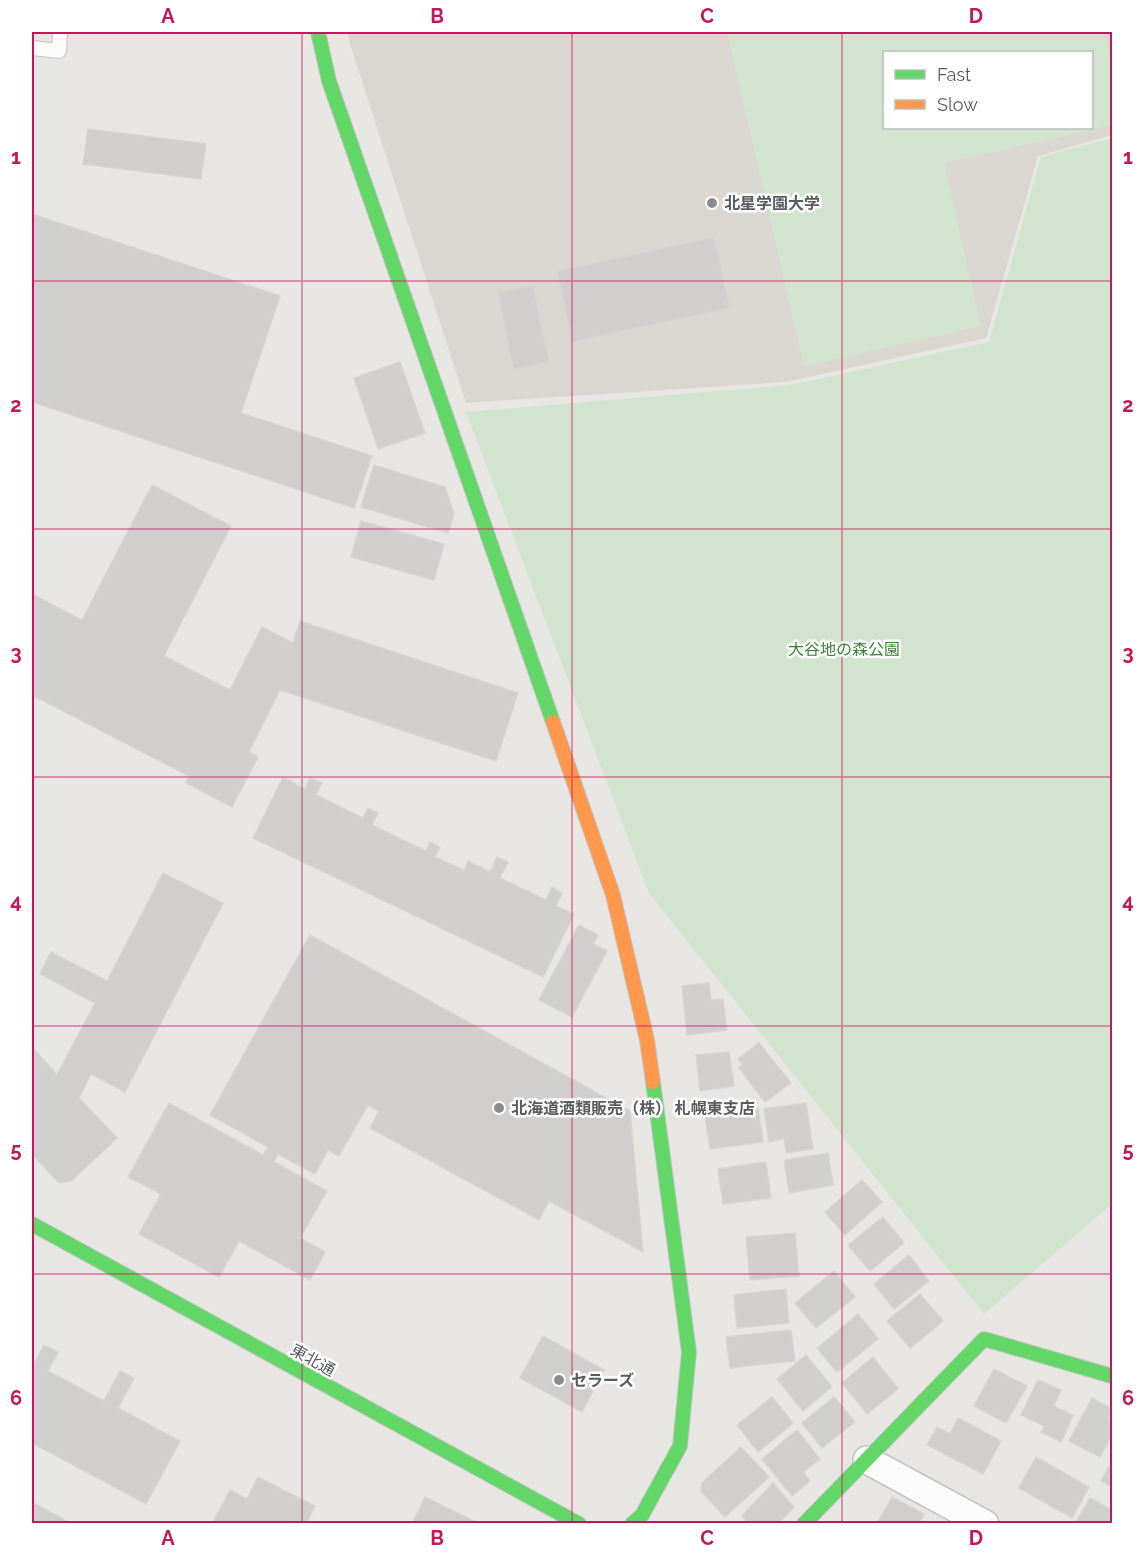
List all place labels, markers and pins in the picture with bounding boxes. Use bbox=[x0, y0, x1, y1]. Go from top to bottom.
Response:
place label: 北星学園大学 bbox=[724, 194, 820, 213]
marker: 北星学園大学 bbox=[705, 196, 719, 210]
place label: 北海道酒類販売（株） 札幌東支店 bbox=[511, 1099, 755, 1118]
marker: 北海道酒類販売（株） 札幌東支店 bbox=[492, 1101, 506, 1115]
place label: セラーズ bbox=[571, 1371, 634, 1390]
marker: セラーズ bbox=[552, 1373, 566, 1387]

